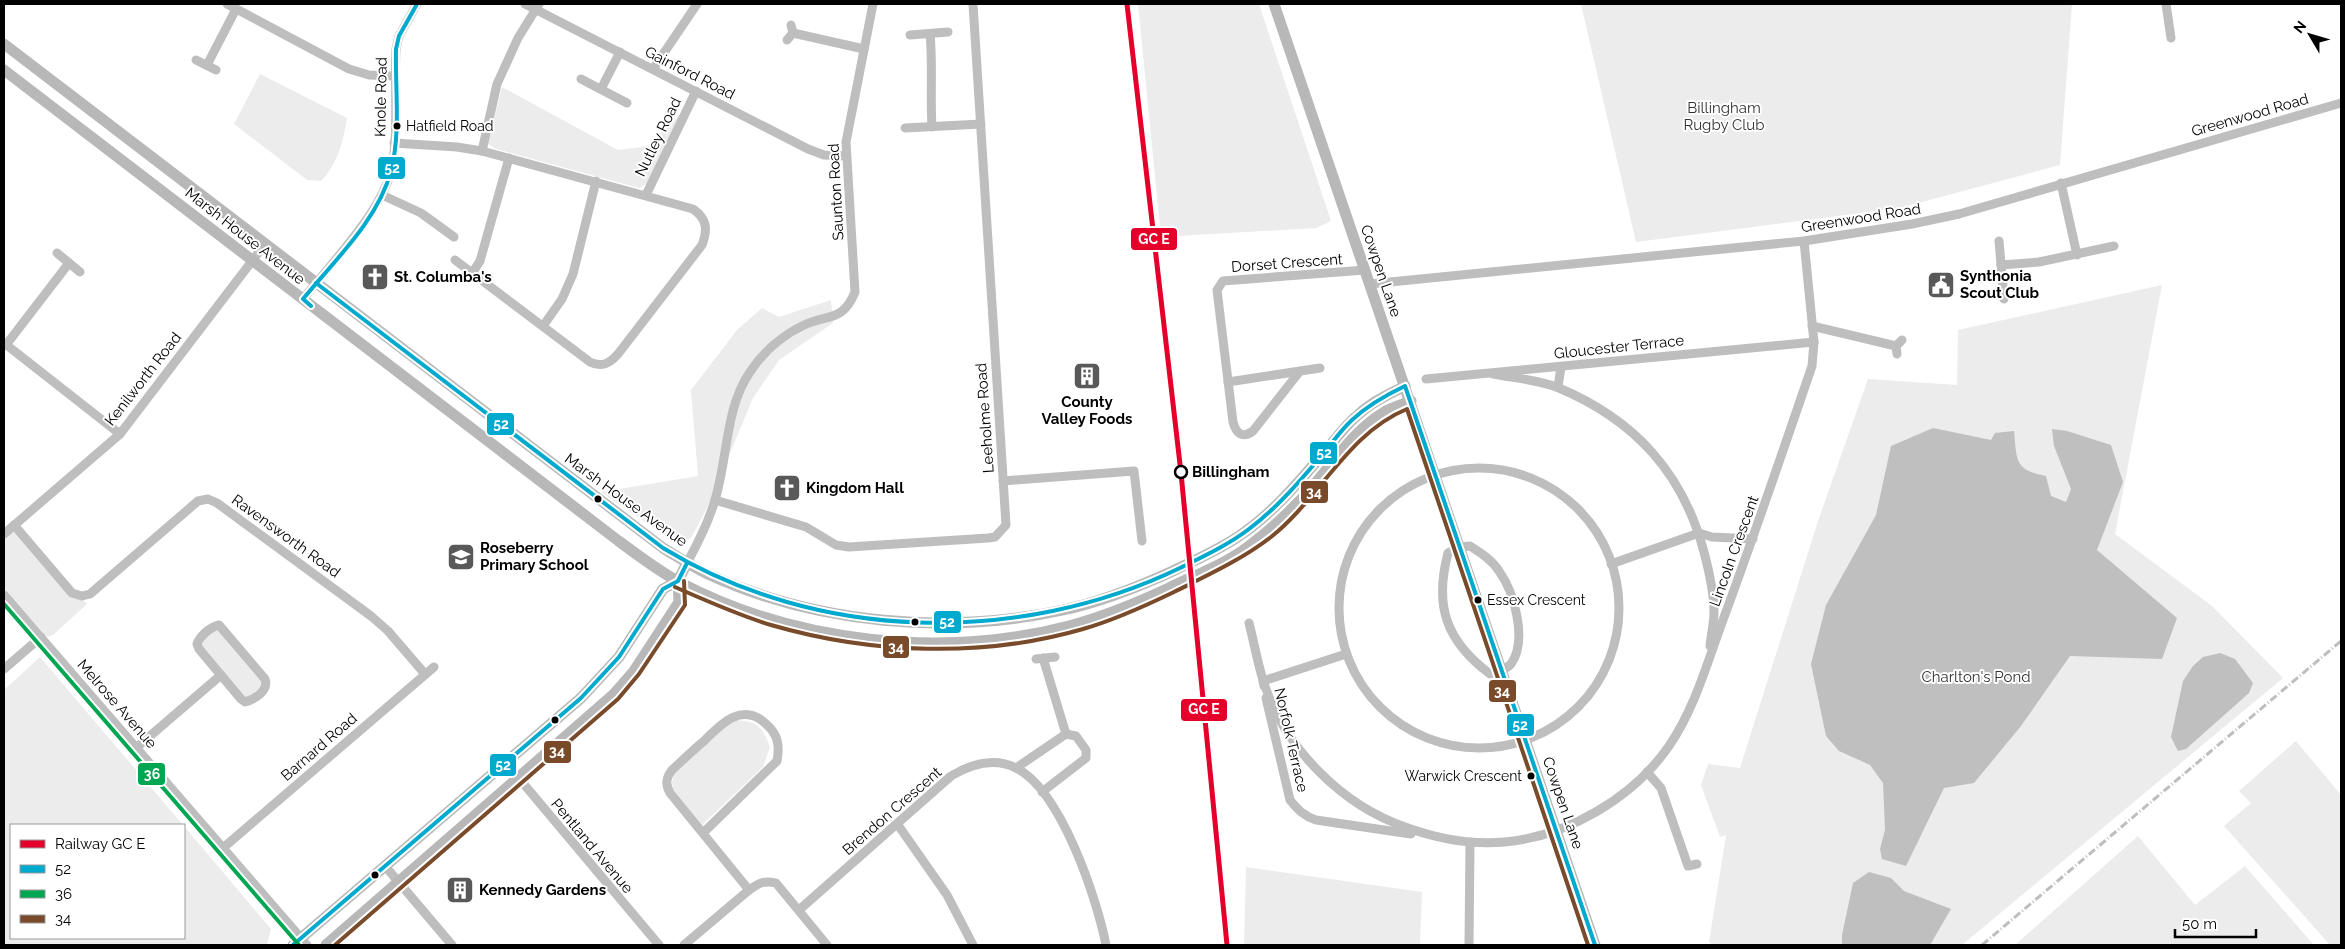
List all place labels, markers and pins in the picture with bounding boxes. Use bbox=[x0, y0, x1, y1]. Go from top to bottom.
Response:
place label: Hatfield Road bbox=[406, 118, 493, 134]
marker: Hatfield Road bbox=[392, 121, 402, 131]
church icon: St. Columba's bbox=[360, 262, 390, 292]
place label: Synthonia Scout Club bbox=[1960, 267, 2040, 302]
place label: St. Columba's bbox=[394, 268, 492, 286]
public building icon: Synthonia Scout Club bbox=[1926, 270, 1956, 300]
building icon: County Valley Foods bbox=[1072, 361, 1102, 391]
place label: County Valley Foods bbox=[1041, 393, 1133, 428]
place label: Billingham bbox=[1192, 463, 1270, 481]
marker: Billingham bbox=[1174, 465, 1188, 479]
church icon: Kingdom Hall bbox=[772, 473, 802, 503]
place label: Kingdom Hall bbox=[806, 479, 904, 497]
unlabelled marker bbox=[593, 494, 603, 504]
place label: Roseberry Primary School bbox=[480, 539, 589, 574]
school or university icon: Roseberry Primary School bbox=[446, 542, 476, 572]
place label: Essex Crescent bbox=[1487, 592, 1586, 608]
marker: Essex Crescent bbox=[1473, 595, 1483, 605]
unlabelled marker bbox=[910, 617, 920, 627]
unlabelled marker bbox=[550, 715, 560, 725]
place label: Warwick Crescent bbox=[1405, 768, 1522, 784]
marker: Warwick Crescent bbox=[1526, 771, 1536, 781]
unlabelled marker bbox=[370, 870, 380, 880]
building icon: Kennedy Gardens bbox=[445, 875, 475, 905]
place label: Kennedy Gardens bbox=[479, 881, 606, 899]

